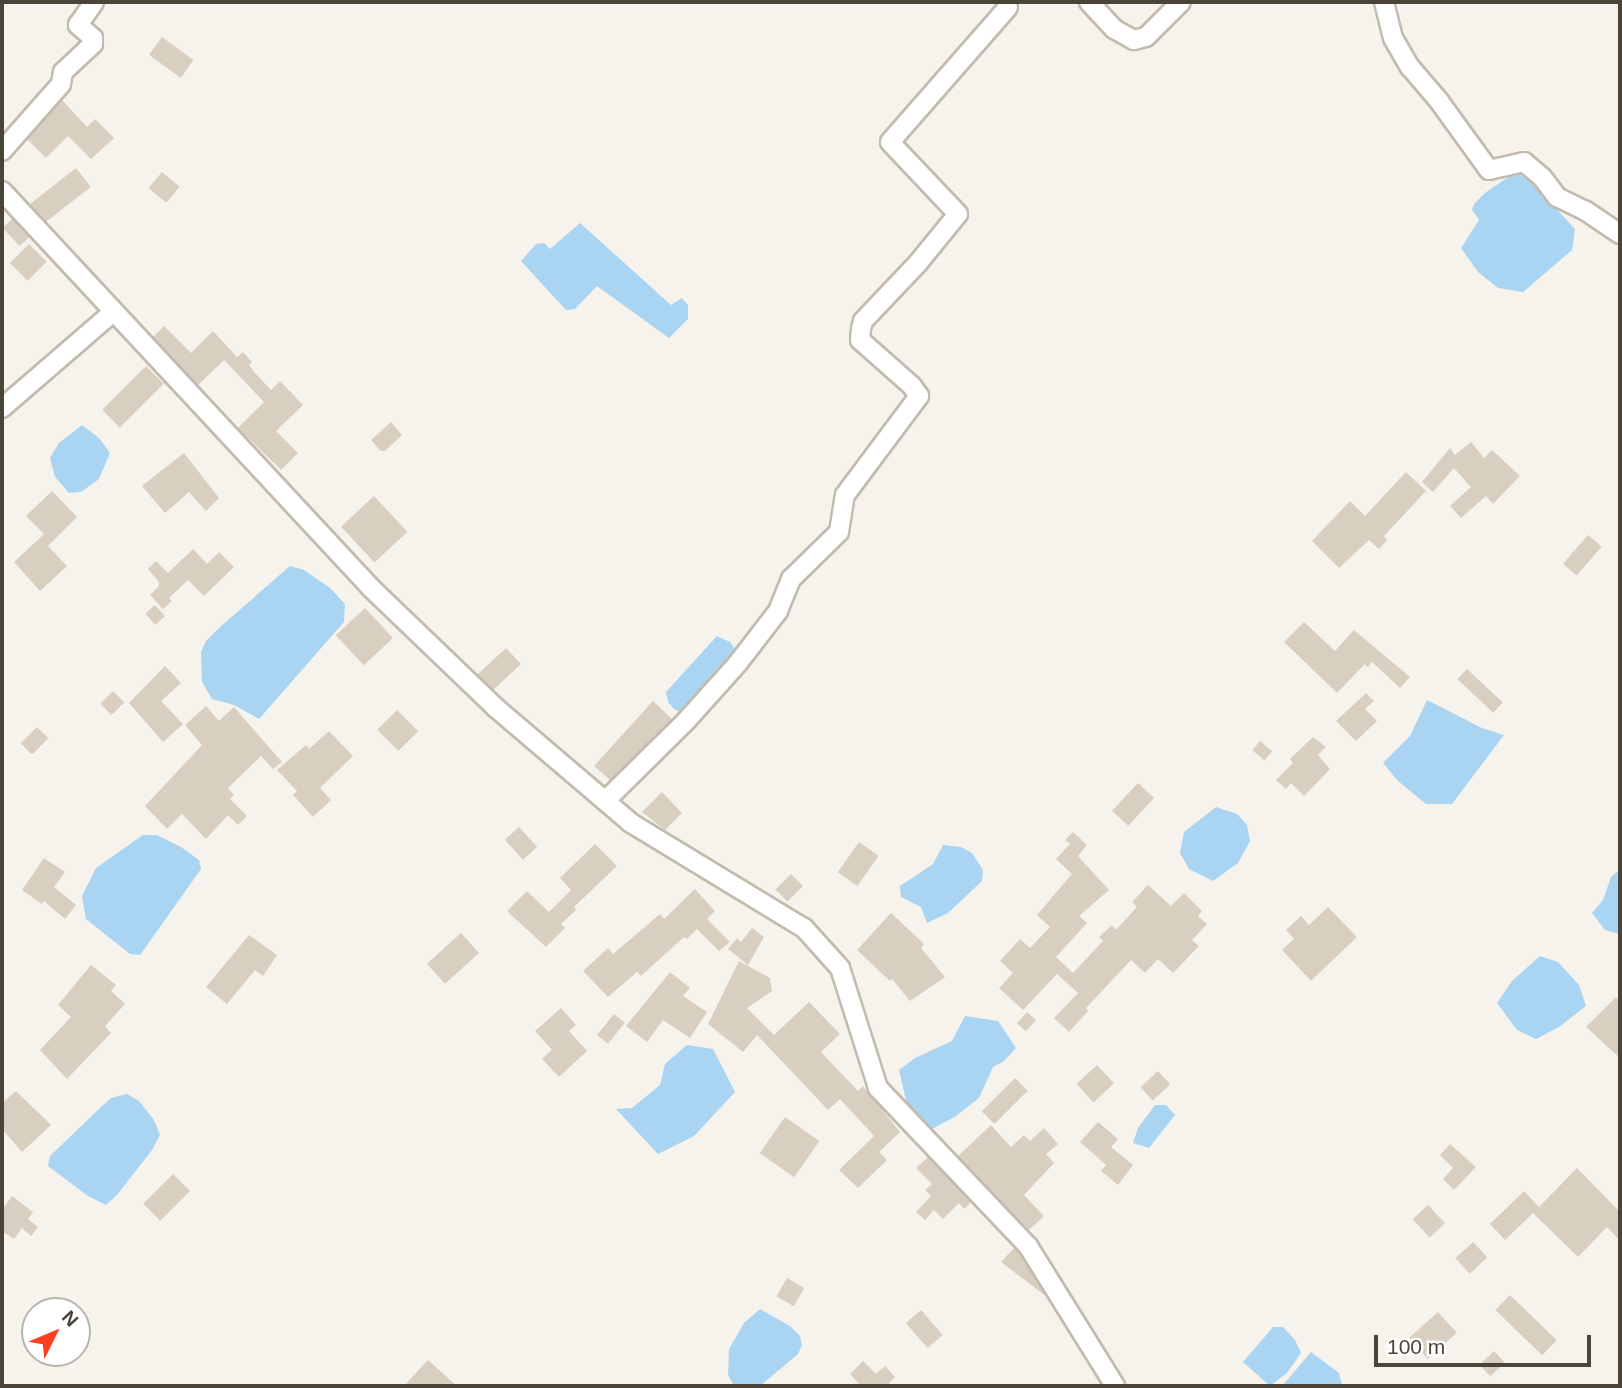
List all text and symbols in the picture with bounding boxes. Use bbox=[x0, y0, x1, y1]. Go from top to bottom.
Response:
north arrow bbox=[21, 1297, 91, 1367]
text: N bbox=[58, 1307, 83, 1331]
scale bar bbox=[1377, 1322, 1594, 1366]
text: 100 m bbox=[1387, 1335, 1445, 1358]

